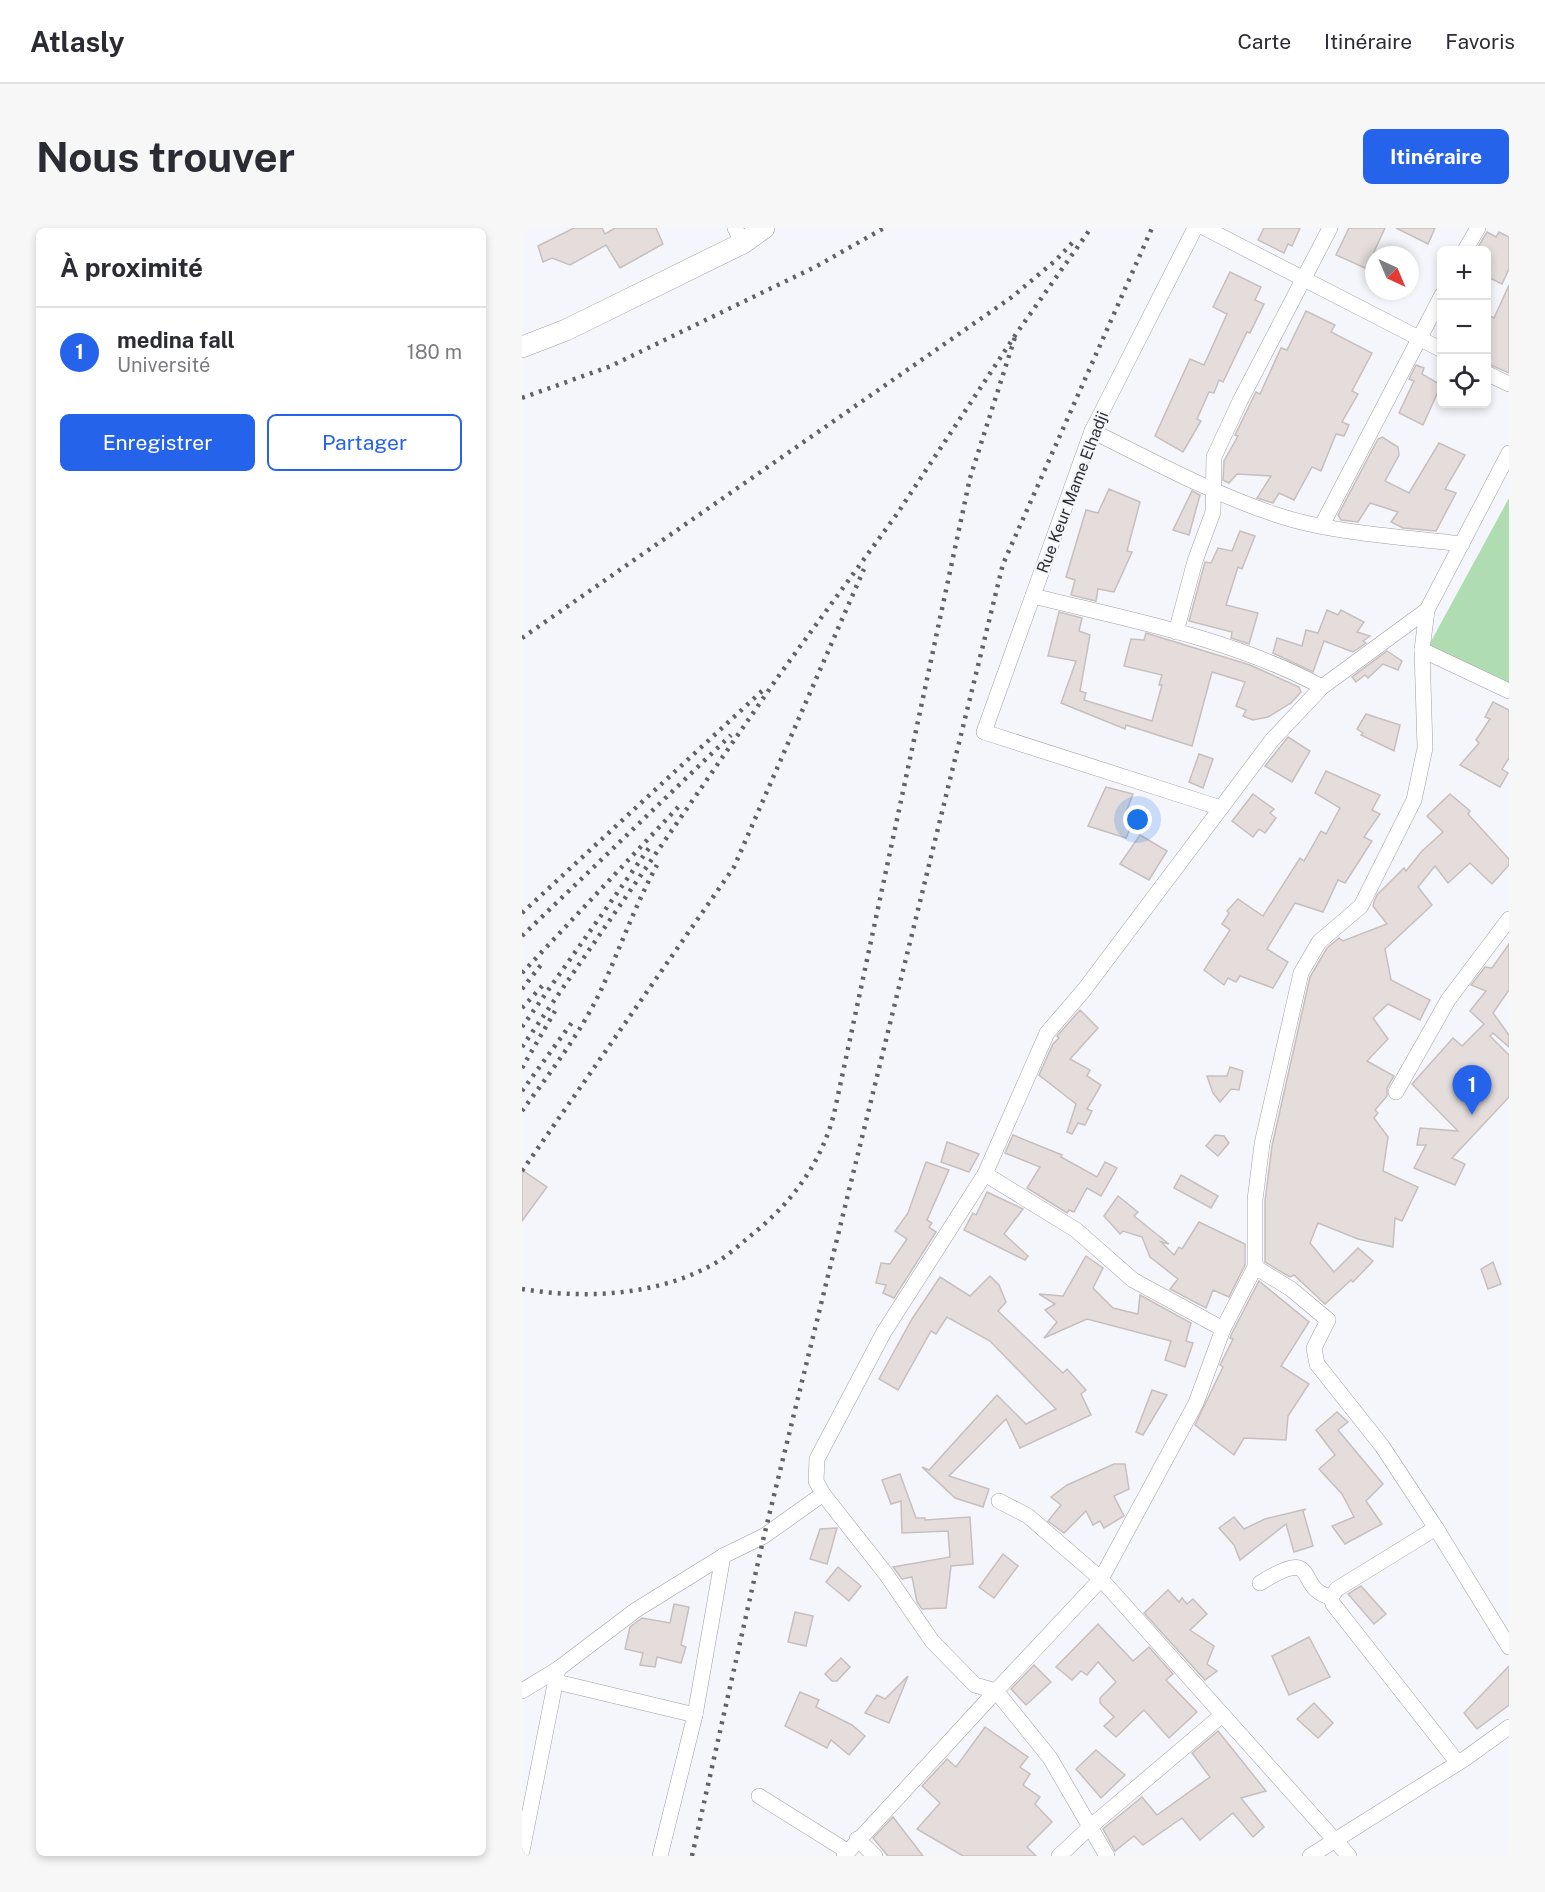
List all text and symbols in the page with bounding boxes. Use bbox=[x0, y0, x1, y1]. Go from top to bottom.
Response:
text: Atlasly bbox=[30, 25, 124, 58]
text: Carte bbox=[1237, 29, 1291, 54]
text: Itinéraire bbox=[1324, 29, 1412, 54]
text: Favoris bbox=[1445, 29, 1515, 54]
button: Itinéraire bbox=[1363, 129, 1509, 184]
text: Nous trouver bbox=[36, 132, 295, 181]
north arrow bbox=[1365, 246, 1419, 300]
map controls bbox=[1437, 246, 1491, 408]
button: + bbox=[1437, 246, 1491, 300]
text: À proximité bbox=[60, 252, 203, 283]
button: − bbox=[1437, 300, 1491, 354]
text: medina fall bbox=[117, 327, 235, 353]
text: 1 bbox=[75, 340, 84, 364]
text: 180 m bbox=[407, 340, 462, 364]
text: Université bbox=[117, 353, 210, 377]
button: locate bbox=[1437, 354, 1491, 408]
street label: Rue Keur Mame Elhadji bbox=[1033, 409, 1112, 576]
button: Enregistrer bbox=[60, 414, 255, 471]
button: Partager bbox=[267, 414, 462, 471]
your location bbox=[1123, 805, 1152, 834]
pin: 1 bbox=[1452, 1066, 1492, 1115]

